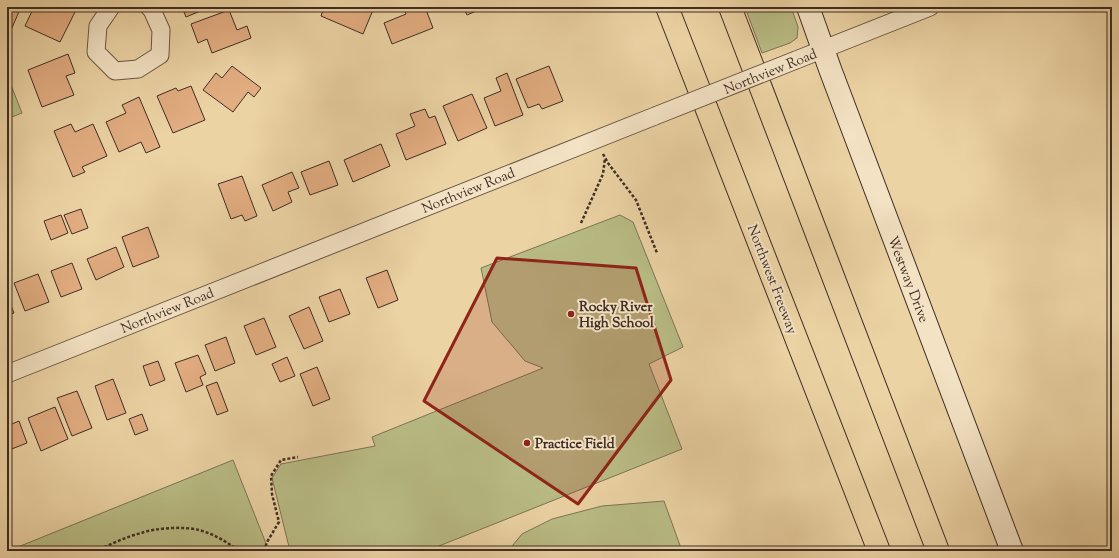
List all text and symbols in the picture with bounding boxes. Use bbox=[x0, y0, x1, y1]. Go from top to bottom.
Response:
street label: Northview Road bbox=[721, 45, 821, 101]
street label: Northview Road bbox=[419, 164, 519, 220]
street label: Northwest Freeway bbox=[741, 222, 801, 337]
street label: Westway Drive bbox=[881, 233, 933, 326]
street label: Northview Road bbox=[118, 284, 218, 340]
place label: Rocky River High School bbox=[579, 298, 654, 334]
marker: Rocky River High School bbox=[566, 309, 576, 319]
place label: Practice Field bbox=[535, 435, 615, 455]
marker: Practice Field bbox=[522, 438, 532, 448]

